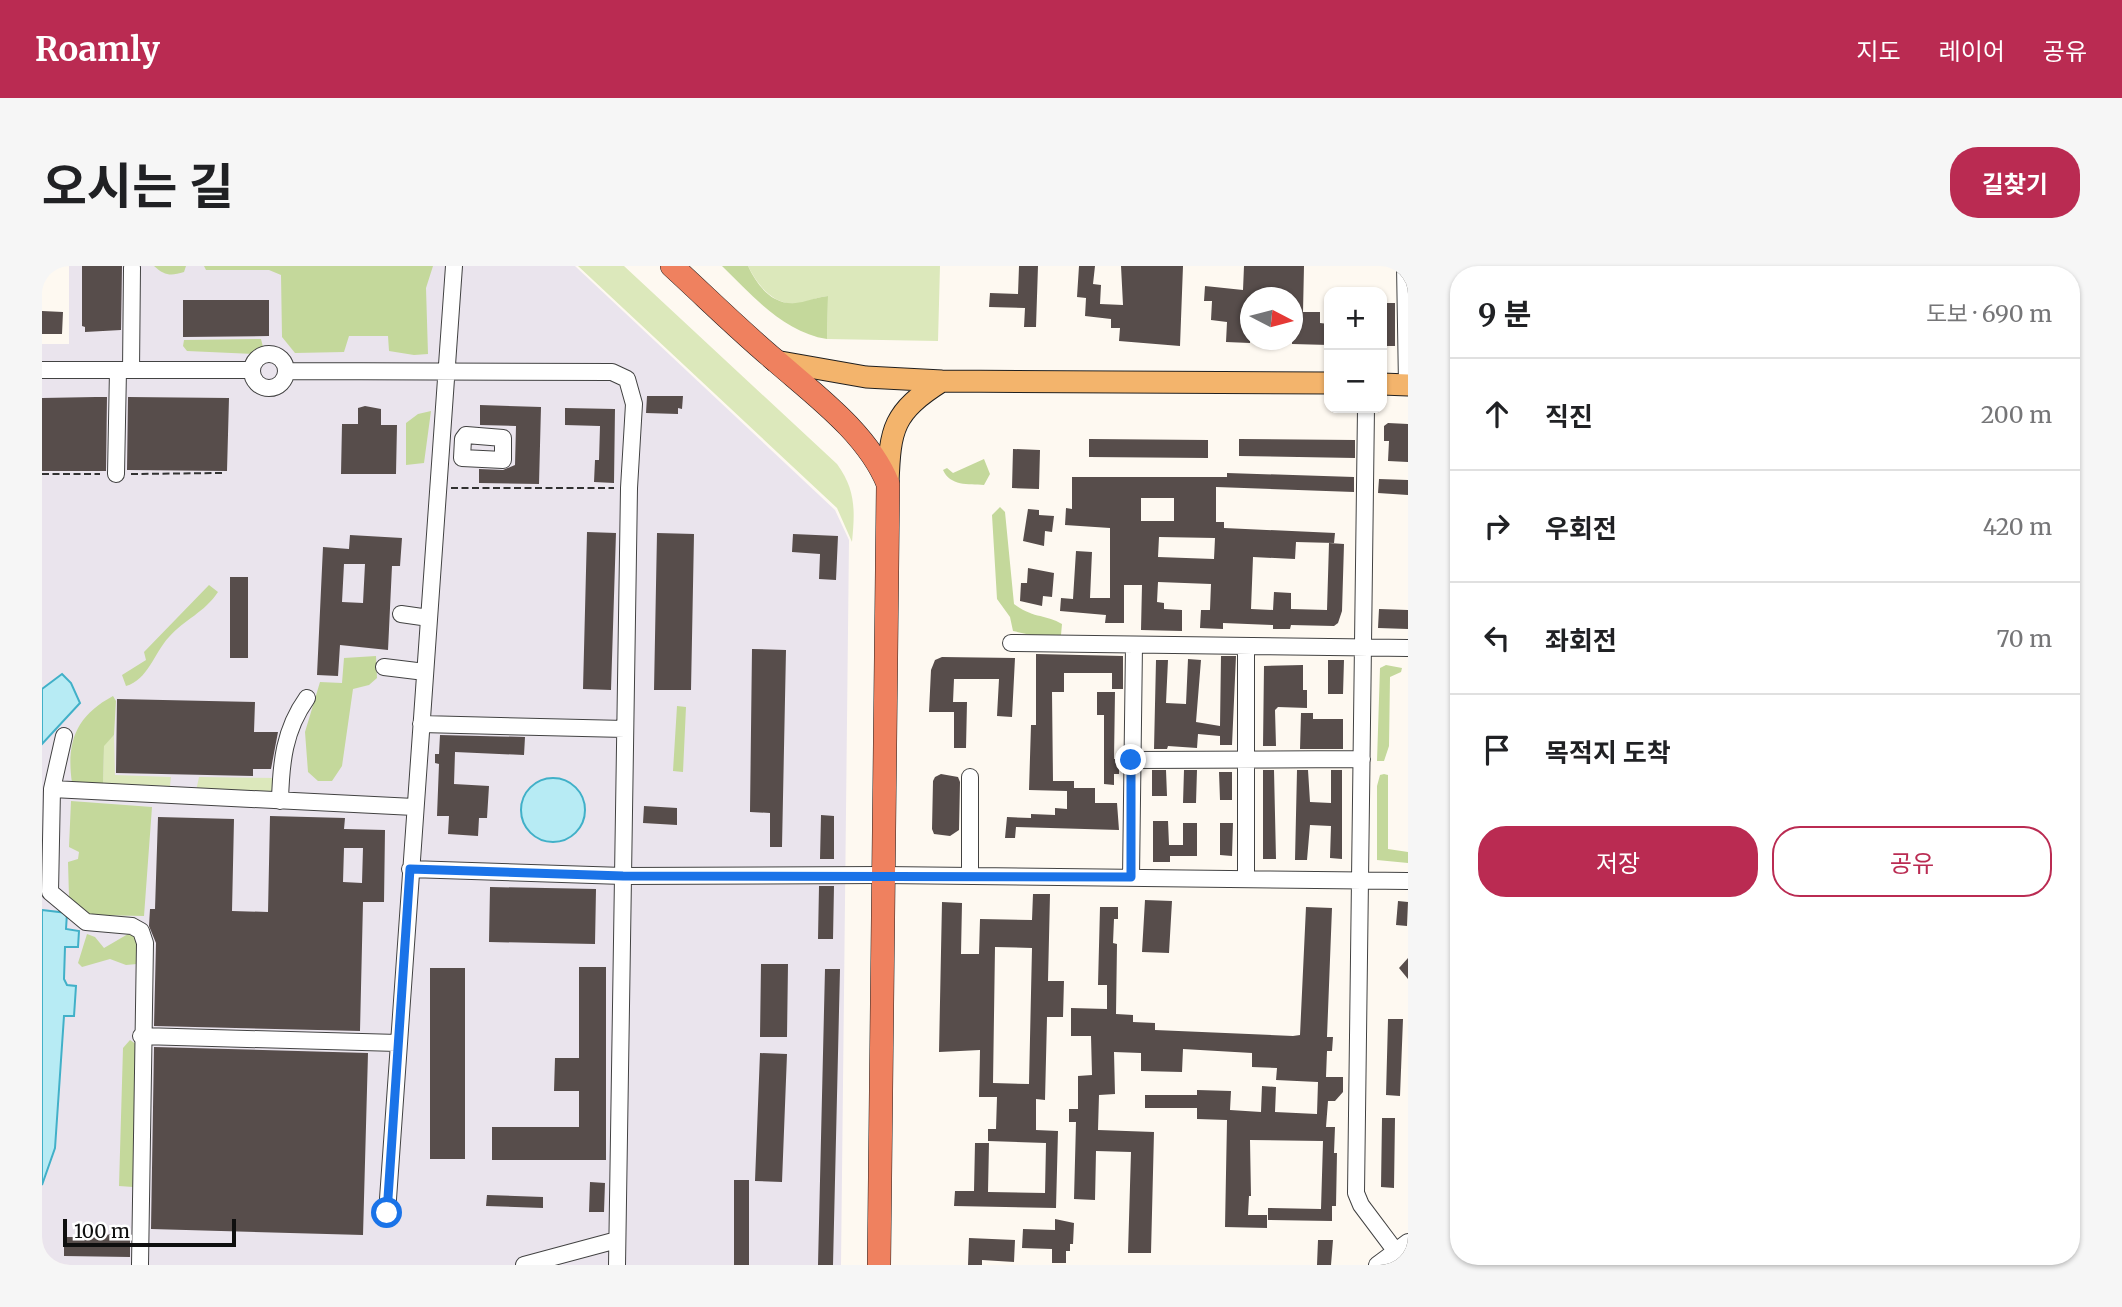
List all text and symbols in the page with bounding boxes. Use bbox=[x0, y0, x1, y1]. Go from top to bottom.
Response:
text: Roamly bbox=[35, 29, 160, 70]
text: 지도 bbox=[1856, 36, 1901, 67]
text: 레이어 bbox=[1939, 36, 2005, 67]
text: 공유 bbox=[2043, 36, 2087, 67]
button: 길찾기 bbox=[1950, 147, 2080, 218]
text: 오시는 길 bbox=[42, 156, 234, 217]
north arrow bbox=[1240, 287, 1303, 350]
map controls bbox=[1324, 287, 1387, 413]
button: + bbox=[1324, 287, 1387, 350]
text: 9 분 bbox=[1478, 295, 1531, 333]
text: 도보 · 690 m bbox=[1926, 299, 2052, 328]
button: − bbox=[1324, 350, 1387, 413]
icon: ahead bbox=[1478, 395, 1516, 433]
text: 직진 bbox=[1545, 400, 1593, 433]
text: 200 m bbox=[1981, 400, 2052, 429]
icon: right bbox=[1478, 507, 1516, 545]
text: 우회전 bbox=[1545, 512, 1617, 545]
text: 420 m bbox=[1983, 512, 2052, 541]
icon: left bbox=[1478, 619, 1516, 657]
text: 좌회전 bbox=[1545, 624, 1617, 657]
text: 70 m bbox=[1996, 624, 2052, 653]
icon: arrive bbox=[1478, 731, 1516, 769]
text: 목적지 도착 bbox=[1545, 736, 1671, 769]
route end bbox=[1115, 744, 1146, 775]
button: 저장 bbox=[1478, 826, 1758, 897]
button: 공유 bbox=[1772, 826, 2052, 897]
route start bbox=[371, 1197, 402, 1228]
scale bar bbox=[63, 1216, 236, 1248]
text: 100 m bbox=[74, 1219, 130, 1243]

